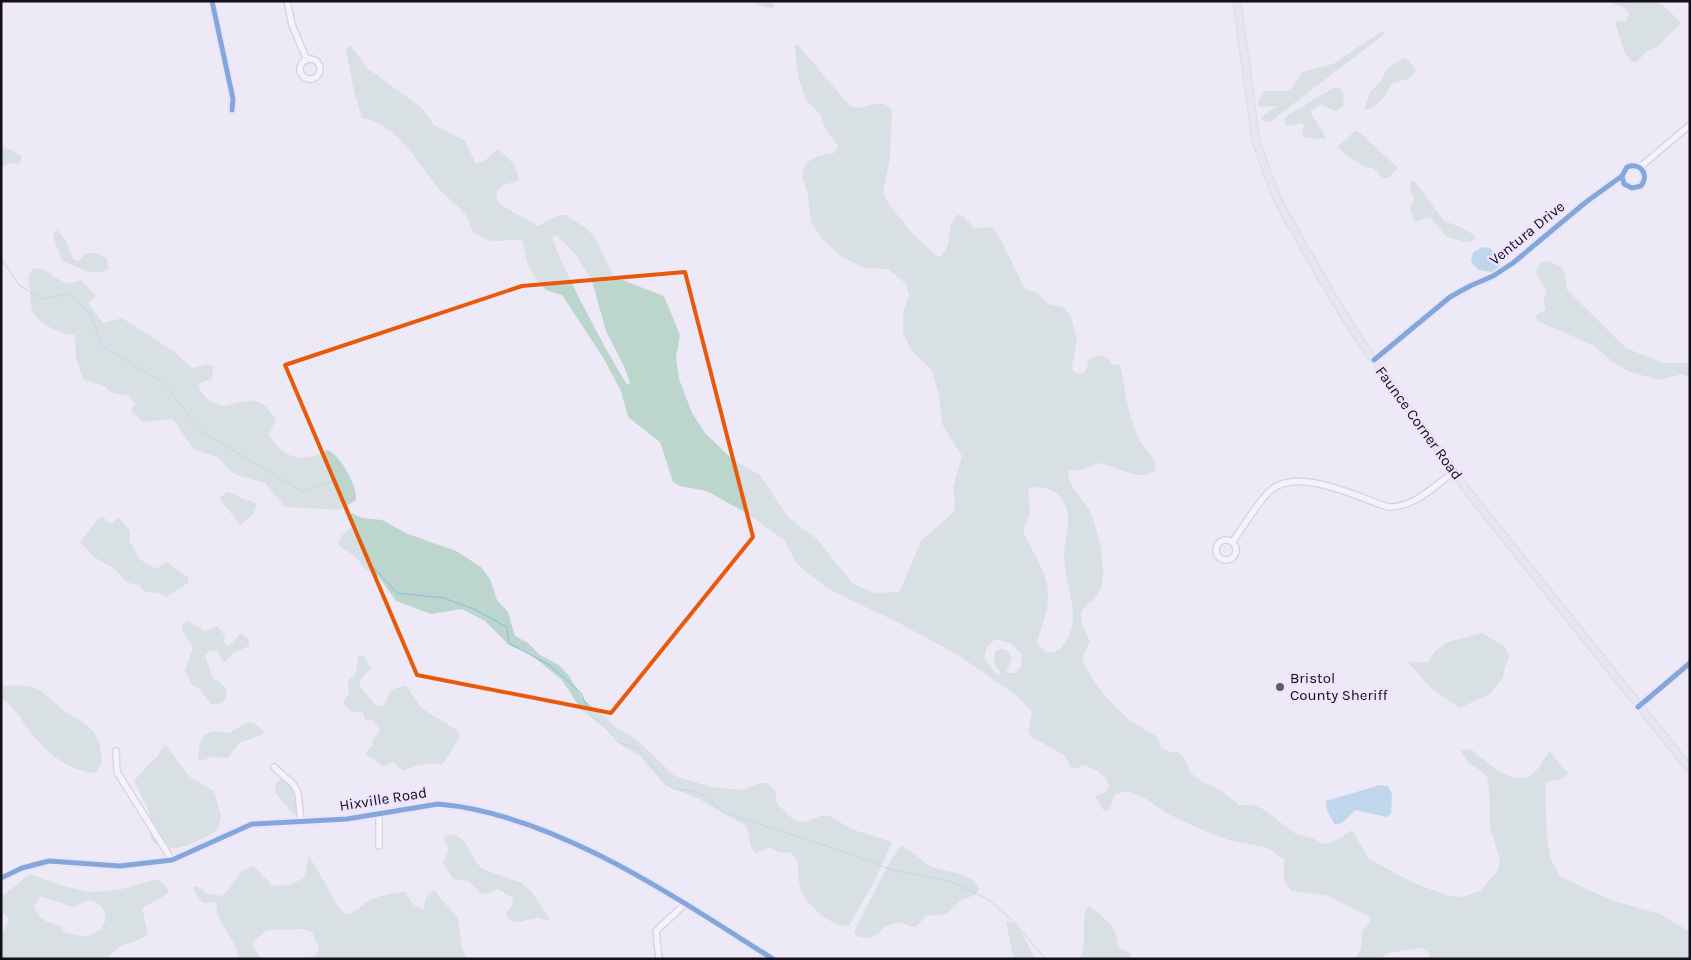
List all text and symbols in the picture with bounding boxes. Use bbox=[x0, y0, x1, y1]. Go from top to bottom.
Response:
street label: Ventura Drive bbox=[1486, 197, 1568, 269]
street label: Faunce Corner Road bbox=[1372, 363, 1466, 483]
place label: Bristol County Sheriff bbox=[1290, 669, 1389, 704]
marker: Bristol County Sheriff bbox=[1274, 681, 1286, 693]
street label: Hixville Road bbox=[338, 783, 428, 815]

